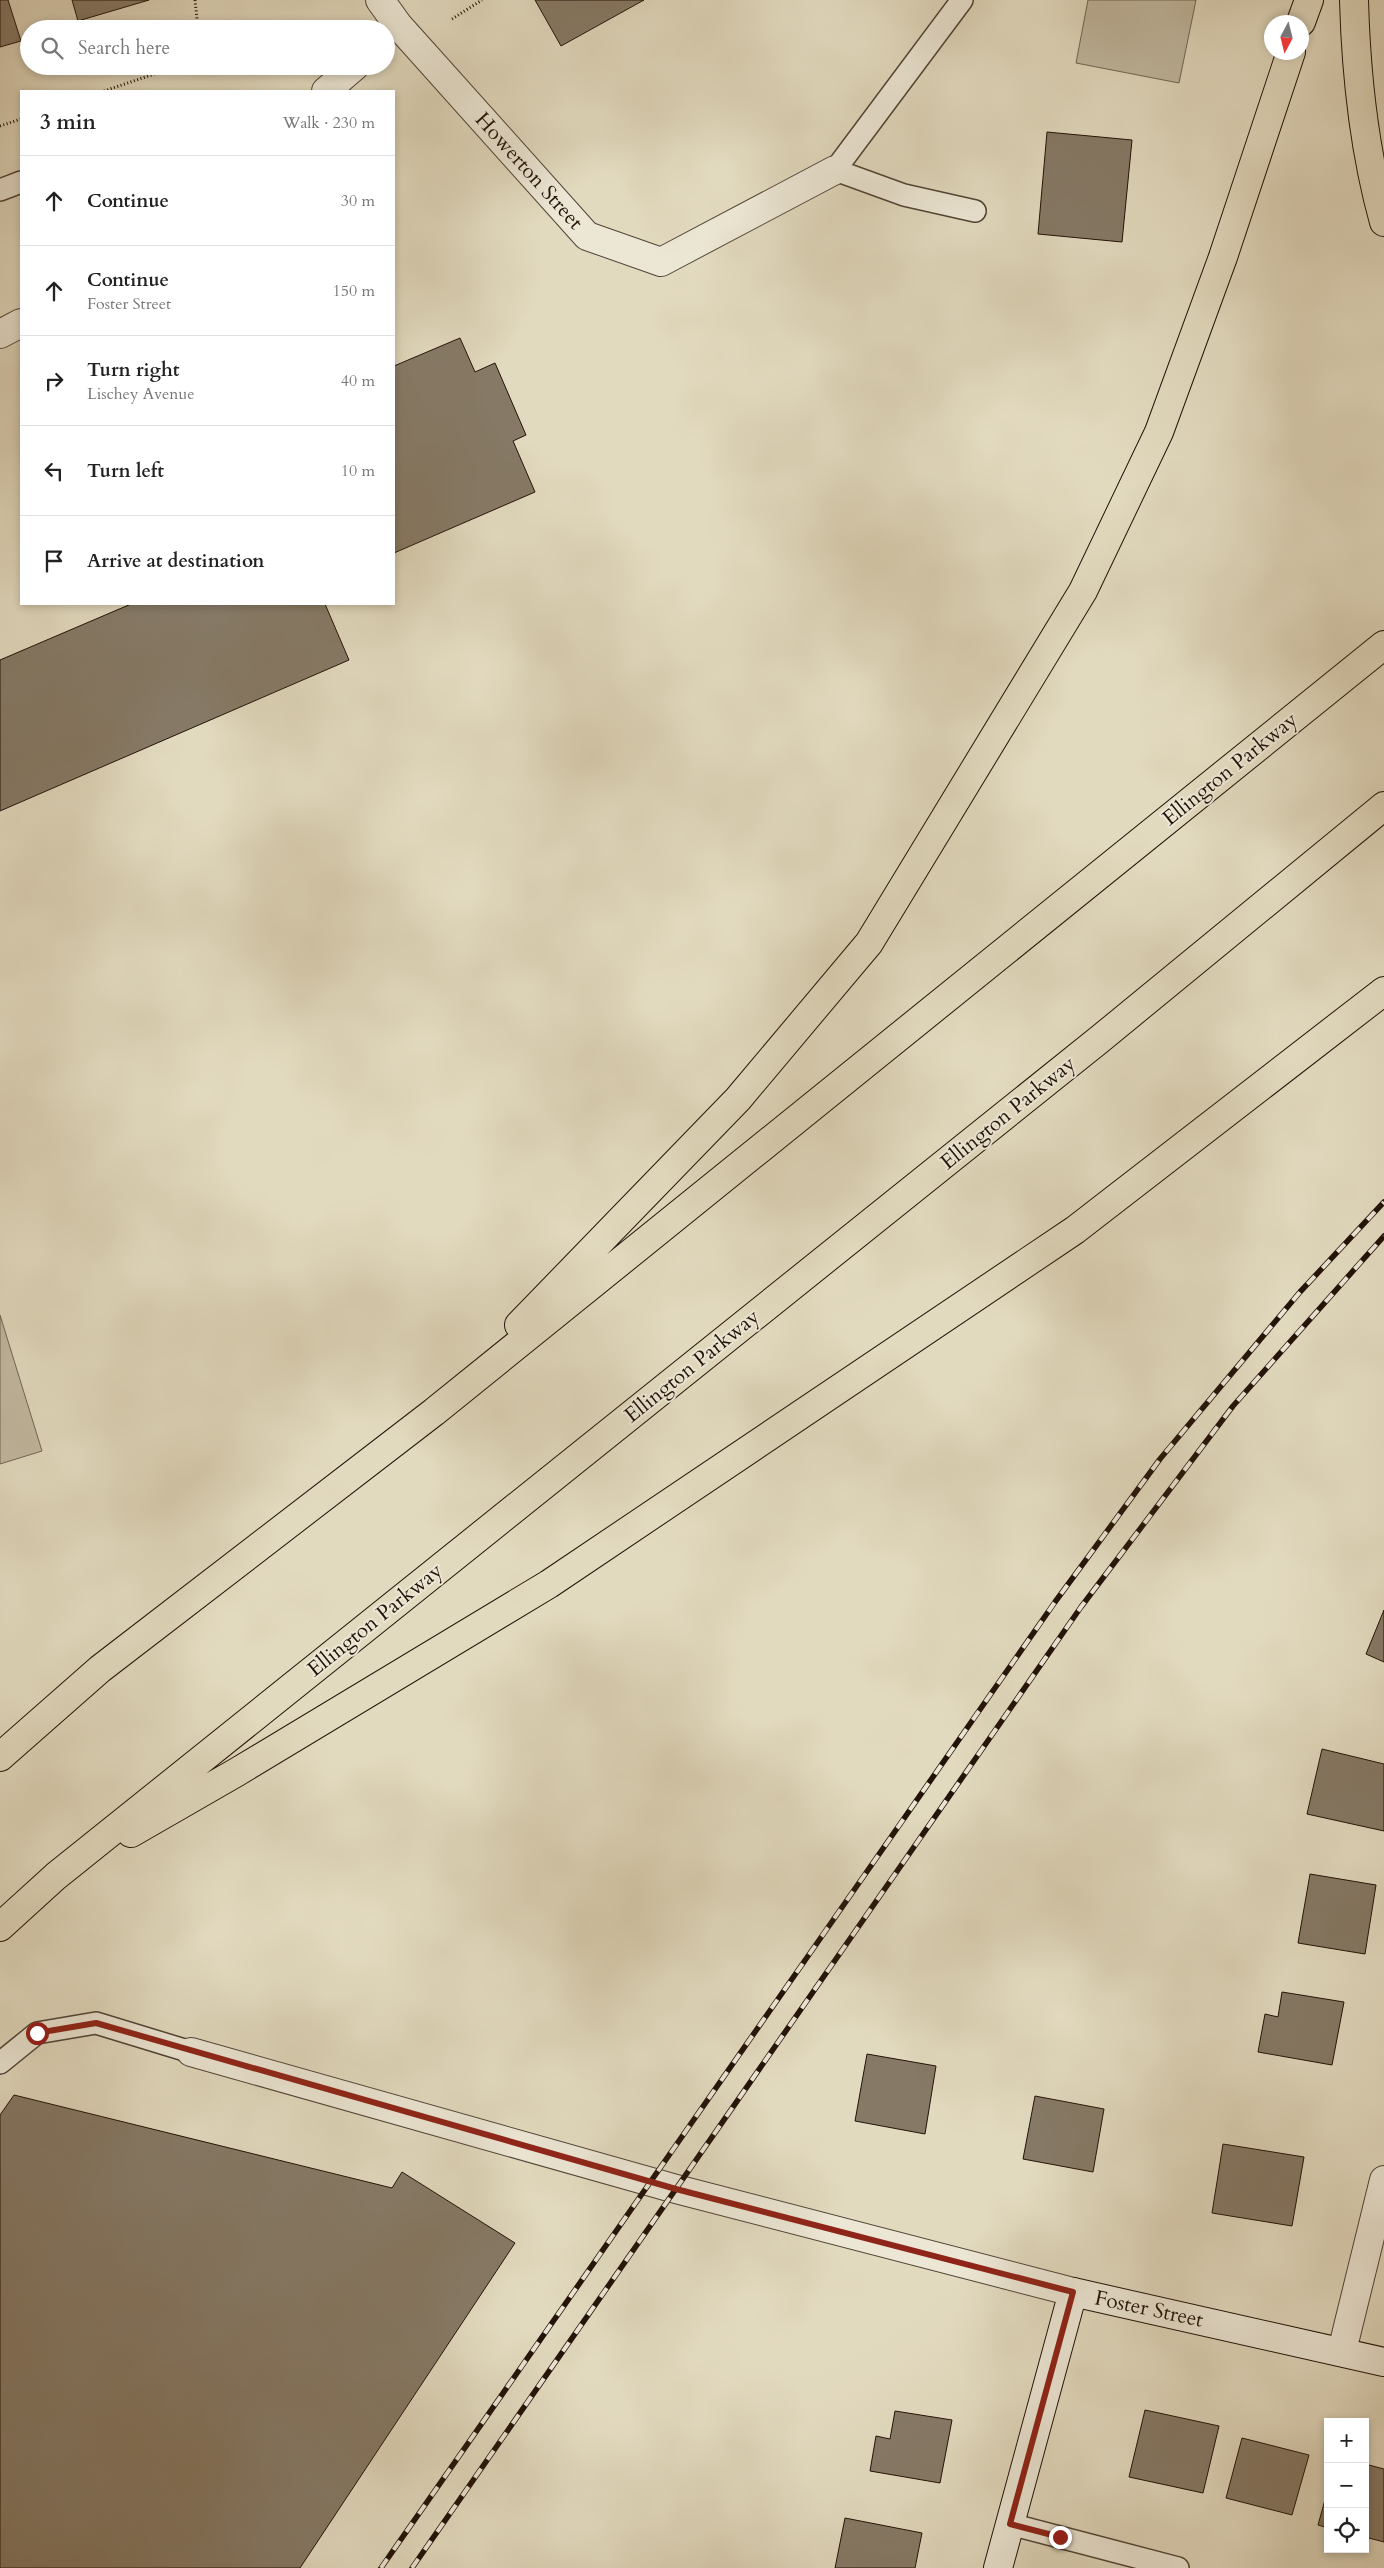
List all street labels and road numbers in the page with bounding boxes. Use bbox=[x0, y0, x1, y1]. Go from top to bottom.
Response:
street label: Howerton Street bbox=[468, 106, 590, 236]
street label: Ellington Parkway bbox=[1156, 705, 1304, 833]
street label: Ellington Parkway bbox=[934, 1049, 1082, 1177]
street label: Ellington Parkway bbox=[618, 1302, 766, 1430]
street label: Ellington Parkway bbox=[301, 1556, 449, 1684]
street label: Foster Street bbox=[1092, 2283, 1206, 2335]

